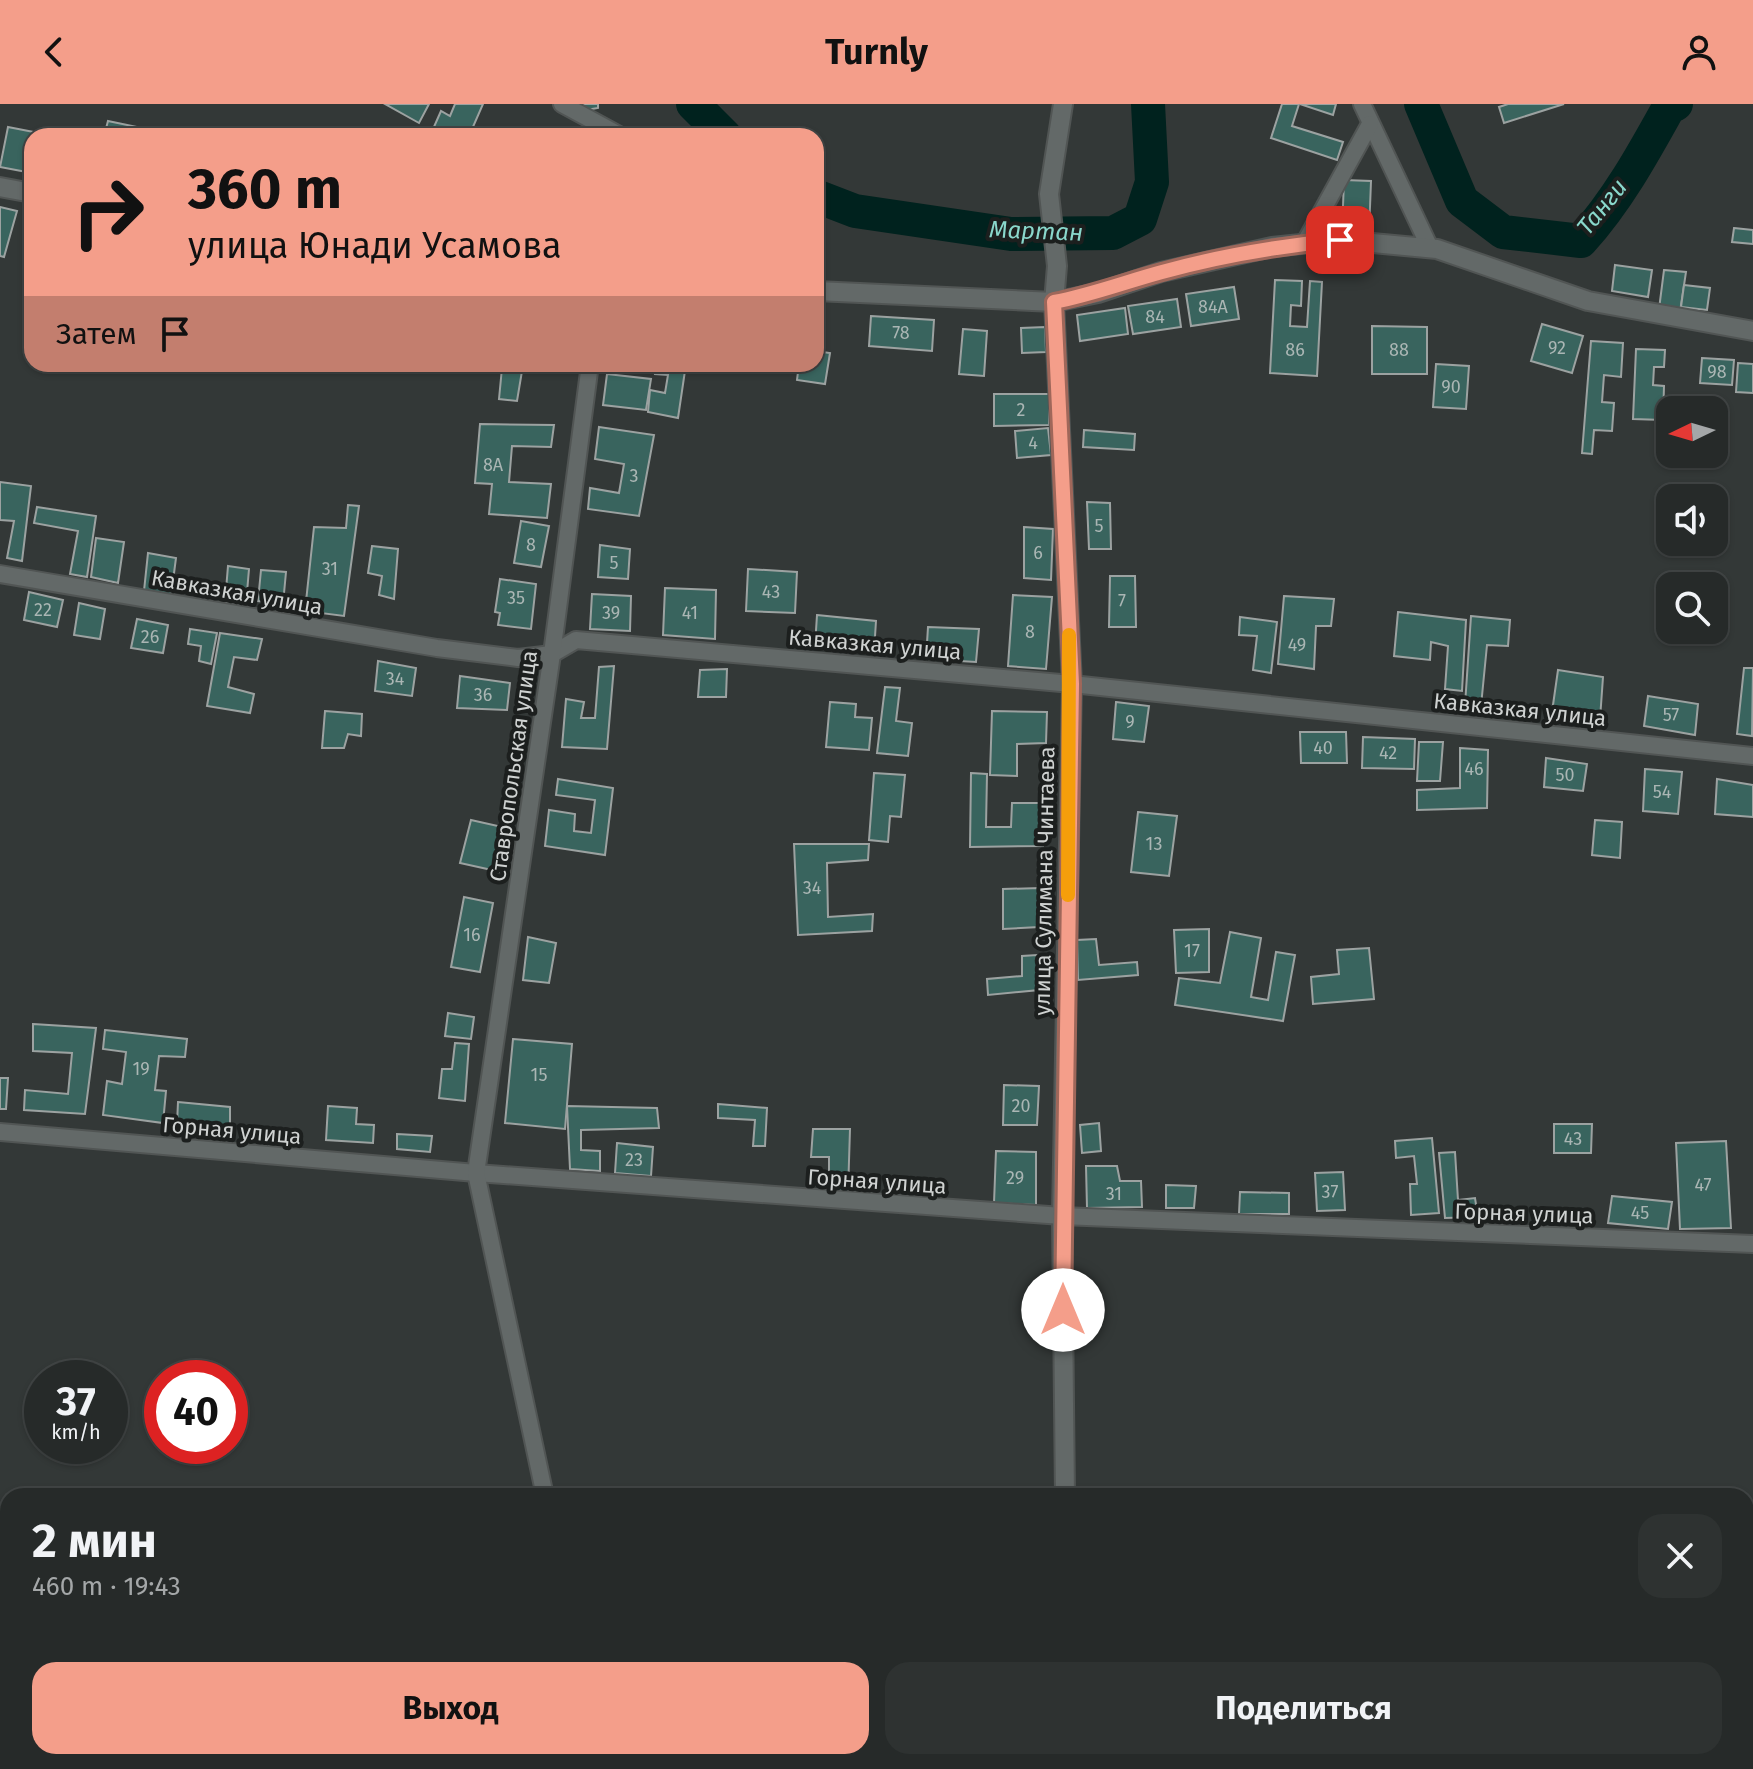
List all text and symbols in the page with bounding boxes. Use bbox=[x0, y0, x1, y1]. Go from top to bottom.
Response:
icon: back bbox=[32, 30, 76, 74]
text: Turnly bbox=[825, 30, 928, 74]
icon: person bbox=[1677, 30, 1721, 74]
text: 360 m bbox=[188, 156, 342, 223]
icon: right bbox=[56, 160, 160, 264]
water label: Танги bbox=[1571, 173, 1633, 241]
pin bbox=[1306, 206, 1374, 274]
water label: Мартан bbox=[988, 215, 1084, 247]
icon: arrive bbox=[1318, 218, 1362, 262]
text: улица Юнади Усамова bbox=[188, 224, 562, 268]
house number: 84А bbox=[1198, 296, 1229, 318]
house number: 84 bbox=[1145, 306, 1165, 328]
icon: arrive bbox=[153, 312, 197, 356]
text: Затем bbox=[56, 316, 137, 352]
house number: 78 bbox=[892, 322, 910, 344]
house number: 92 bbox=[1548, 337, 1566, 359]
house number: 86 bbox=[1285, 339, 1305, 361]
house number: 88 bbox=[1389, 339, 1409, 361]
house number: 98 bbox=[1707, 361, 1727, 383]
house number: 90 bbox=[1441, 376, 1461, 398]
north arrow bbox=[1656, 396, 1728, 468]
map controls bbox=[1656, 396, 1728, 644]
house number: 2 bbox=[1017, 399, 1026, 421]
house number: 4 bbox=[1028, 432, 1038, 454]
house number: 8А bbox=[483, 454, 504, 476]
house number: 3 bbox=[630, 465, 638, 487]
button: sound bbox=[1656, 484, 1728, 556]
house number: 5 bbox=[1094, 515, 1104, 537]
house number: 8 bbox=[526, 534, 536, 556]
house number: 6 bbox=[1033, 542, 1043, 564]
house number: 5 bbox=[609, 552, 619, 574]
house number: 31 bbox=[322, 558, 338, 580]
street label: Кавказкая улица bbox=[149, 564, 325, 621]
button: search bbox=[1656, 572, 1728, 644]
house number: 43 bbox=[762, 581, 780, 603]
house number: 35 bbox=[507, 587, 525, 609]
house number: 7 bbox=[1118, 590, 1126, 612]
house number: 22 bbox=[34, 599, 52, 621]
house number: 39 bbox=[602, 602, 620, 624]
house number: 41 bbox=[682, 602, 698, 624]
house number: 8 bbox=[1025, 621, 1035, 643]
street label: Кавказкая улица bbox=[787, 623, 963, 666]
house number: 26 bbox=[141, 626, 159, 648]
house number: 49 bbox=[1288, 634, 1306, 656]
street label: Ставропольская улица bbox=[484, 649, 543, 883]
house number: 34 bbox=[386, 668, 405, 690]
house number: 36 bbox=[474, 684, 492, 706]
street label: Кавказкая улица bbox=[1432, 687, 1608, 732]
house number: 57 bbox=[1663, 704, 1679, 726]
house number: 9 bbox=[1125, 711, 1135, 733]
house number: 40 bbox=[1313, 737, 1333, 759]
house number: 42 bbox=[1379, 742, 1397, 764]
street label: улица Сулимана Чинтаева bbox=[1029, 746, 1060, 1016]
house number: 46 bbox=[1464, 758, 1484, 780]
house number: 50 bbox=[1555, 764, 1575, 786]
house number: 54 bbox=[1653, 781, 1672, 803]
house number: 13 bbox=[1146, 833, 1162, 855]
house number: 34 bbox=[803, 877, 822, 899]
house number: 16 bbox=[463, 924, 481, 946]
house number: 17 bbox=[1184, 940, 1200, 962]
house number: 19 bbox=[132, 1058, 150, 1080]
house number: 15 bbox=[531, 1064, 547, 1086]
house number: 20 bbox=[1012, 1095, 1030, 1117]
street label: Горная улица bbox=[161, 1111, 302, 1150]
house number: 43 bbox=[1564, 1128, 1582, 1150]
house number: 23 bbox=[625, 1149, 643, 1171]
street label: Горная улица bbox=[807, 1163, 947, 1200]
house number: 29 bbox=[1006, 1167, 1024, 1189]
house number: 47 bbox=[1694, 1174, 1712, 1196]
house number: 37 bbox=[1322, 1181, 1338, 1203]
house number: 31 bbox=[1106, 1183, 1122, 1205]
street label: Горная улица bbox=[1454, 1198, 1594, 1229]
house number: 45 bbox=[1631, 1202, 1649, 1224]
position arrow bbox=[1021, 1268, 1105, 1352]
speed limit sign: 40 bbox=[144, 1360, 248, 1464]
text: 37 bbox=[56, 1378, 96, 1426]
text: km/h bbox=[51, 1420, 101, 1444]
text: 2 мин bbox=[32, 1512, 157, 1570]
button: close bbox=[1638, 1514, 1722, 1598]
text: 460 m · 19:43 bbox=[32, 1571, 181, 1602]
button: Выход bbox=[32, 1662, 869, 1754]
button: Поделиться bbox=[885, 1662, 1722, 1754]

